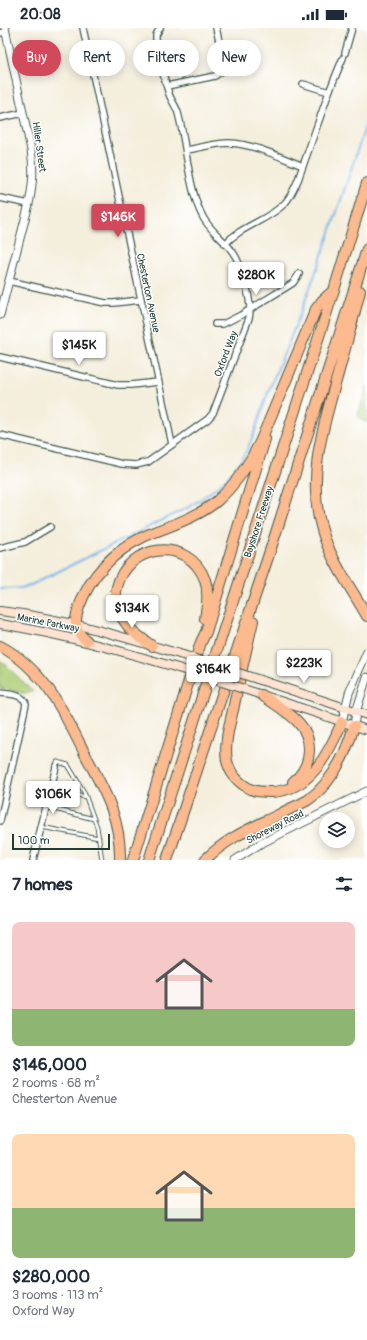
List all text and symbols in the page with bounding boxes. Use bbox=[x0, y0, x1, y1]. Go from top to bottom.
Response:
text: 20:08 bbox=[20, 5, 60, 24]
chip: Buy bbox=[12, 40, 61, 76]
chip: Rent bbox=[69, 40, 125, 76]
chip: Filters bbox=[133, 40, 199, 76]
chip: New bbox=[207, 40, 261, 76]
street label: Hiller Street bbox=[30, 121, 49, 174]
pin: $146K bbox=[90, 204, 146, 238]
text: $146K bbox=[100, 209, 136, 225]
street label: Chesterton Avenue bbox=[134, 252, 162, 334]
pin: $280K bbox=[228, 262, 284, 296]
text: $280K bbox=[237, 267, 275, 283]
street label: Oxford Way bbox=[212, 329, 240, 379]
pin: $145K bbox=[51, 332, 107, 366]
text: $145K bbox=[62, 337, 96, 353]
street label: Bayshore Freeway bbox=[242, 484, 276, 559]
pin: $134K bbox=[104, 595, 160, 629]
text: $134K bbox=[115, 600, 149, 616]
street label: Marine Parkway bbox=[16, 611, 81, 635]
pin: $223K bbox=[276, 650, 332, 684]
text: $223K bbox=[286, 655, 322, 671]
pin: $164K bbox=[185, 656, 241, 690]
text: $164K bbox=[195, 661, 231, 677]
pin: $106K bbox=[25, 781, 81, 815]
text: $106K bbox=[35, 786, 71, 802]
street label: Shoreway Road bbox=[244, 807, 306, 847]
map controls bbox=[319, 812, 355, 848]
button: layers bbox=[319, 812, 355, 848]
scale bar bbox=[12, 832, 110, 851]
text: 100 m bbox=[18, 834, 49, 847]
icon: filters bbox=[333, 873, 355, 895]
text: 7 homes bbox=[12, 874, 72, 895]
icon: home bbox=[148, 948, 220, 1020]
text: $146,000 bbox=[12, 1054, 87, 1075]
text: 2 rooms · 68 m² bbox=[12, 1075, 100, 1091]
text: Chesterton Avenue bbox=[12, 1091, 117, 1107]
icon: home bbox=[148, 1160, 220, 1232]
text: $280,000 bbox=[12, 1266, 90, 1287]
text: 3 rooms · 113 m² bbox=[12, 1287, 103, 1303]
text: Oxford Way bbox=[12, 1303, 75, 1319]

